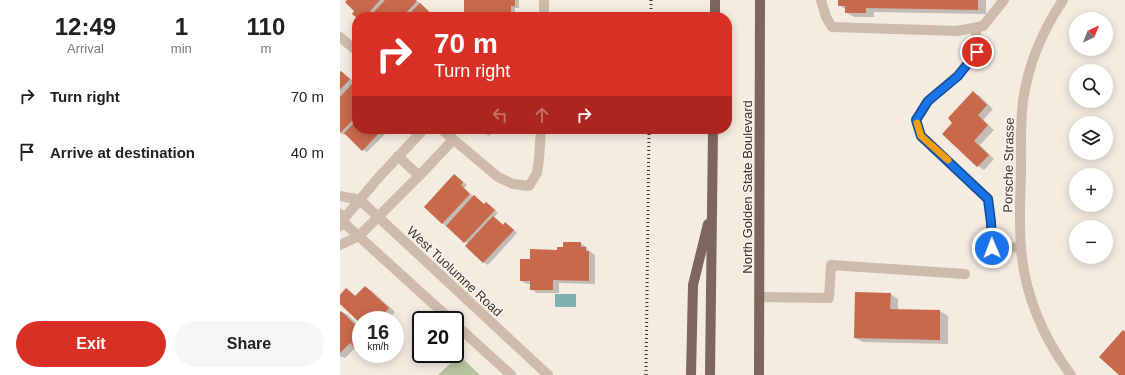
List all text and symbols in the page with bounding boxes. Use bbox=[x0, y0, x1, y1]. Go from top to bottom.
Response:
north arrow bbox=[1069, 12, 1113, 56]
map controls bbox=[1069, 12, 1113, 264]
text: 12:49 bbox=[55, 13, 116, 40]
text: 1 bbox=[175, 13, 188, 40]
text: 110 bbox=[247, 13, 285, 40]
icon: right bbox=[368, 28, 420, 80]
text: 70 m bbox=[434, 28, 498, 59]
pin bbox=[960, 35, 994, 69]
text: Arrival bbox=[67, 41, 104, 56]
text: min bbox=[171, 41, 192, 56]
text: m bbox=[260, 41, 271, 56]
icon: arrive bbox=[966, 41, 988, 63]
text: Turn right bbox=[434, 61, 510, 81]
button: search bbox=[1069, 64, 1113, 108]
icon: right bbox=[16, 85, 38, 107]
text: Turn right bbox=[50, 88, 120, 105]
text: 70 m bbox=[291, 88, 324, 105]
street label: North Golden State Boulevard bbox=[740, 100, 755, 274]
icon: left bbox=[489, 104, 511, 126]
icon: ahead bbox=[531, 104, 553, 126]
icon: right bbox=[573, 104, 595, 126]
button: layers bbox=[1069, 116, 1113, 160]
street label: Porsche Strasse bbox=[1000, 117, 1017, 213]
icon: arrive bbox=[16, 141, 38, 163]
text: Arrive at destination bbox=[50, 144, 195, 161]
text: 40 m bbox=[291, 144, 324, 161]
button: + bbox=[1069, 168, 1113, 212]
button: − bbox=[1069, 220, 1113, 264]
street label: West Tuolumne Road bbox=[404, 223, 505, 319]
position arrow bbox=[971, 227, 1013, 269]
speed limit sign: 20 bbox=[412, 311, 464, 363]
button: Exit bbox=[16, 321, 166, 367]
button: Share bbox=[174, 321, 324, 367]
text: 16 bbox=[367, 321, 389, 343]
text: km/h bbox=[367, 341, 389, 352]

